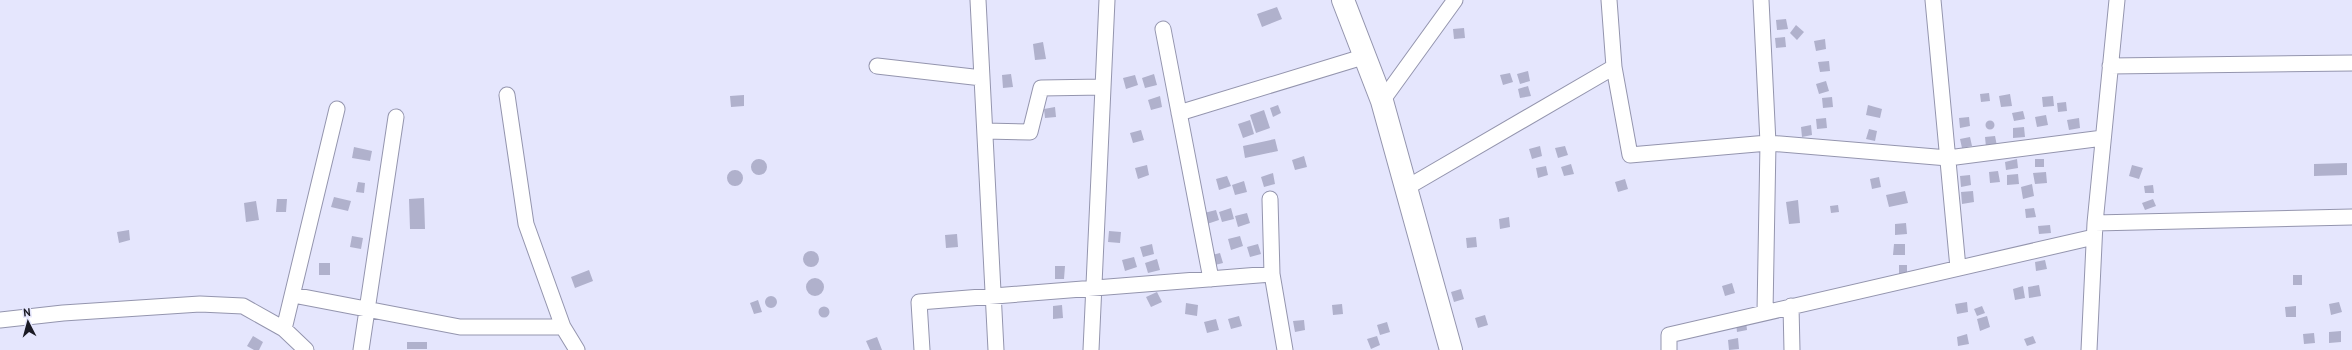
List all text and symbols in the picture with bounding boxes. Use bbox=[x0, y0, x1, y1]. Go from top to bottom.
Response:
north arrow bbox=[8, 302, 48, 342]
text: N bbox=[23, 305, 31, 319]

